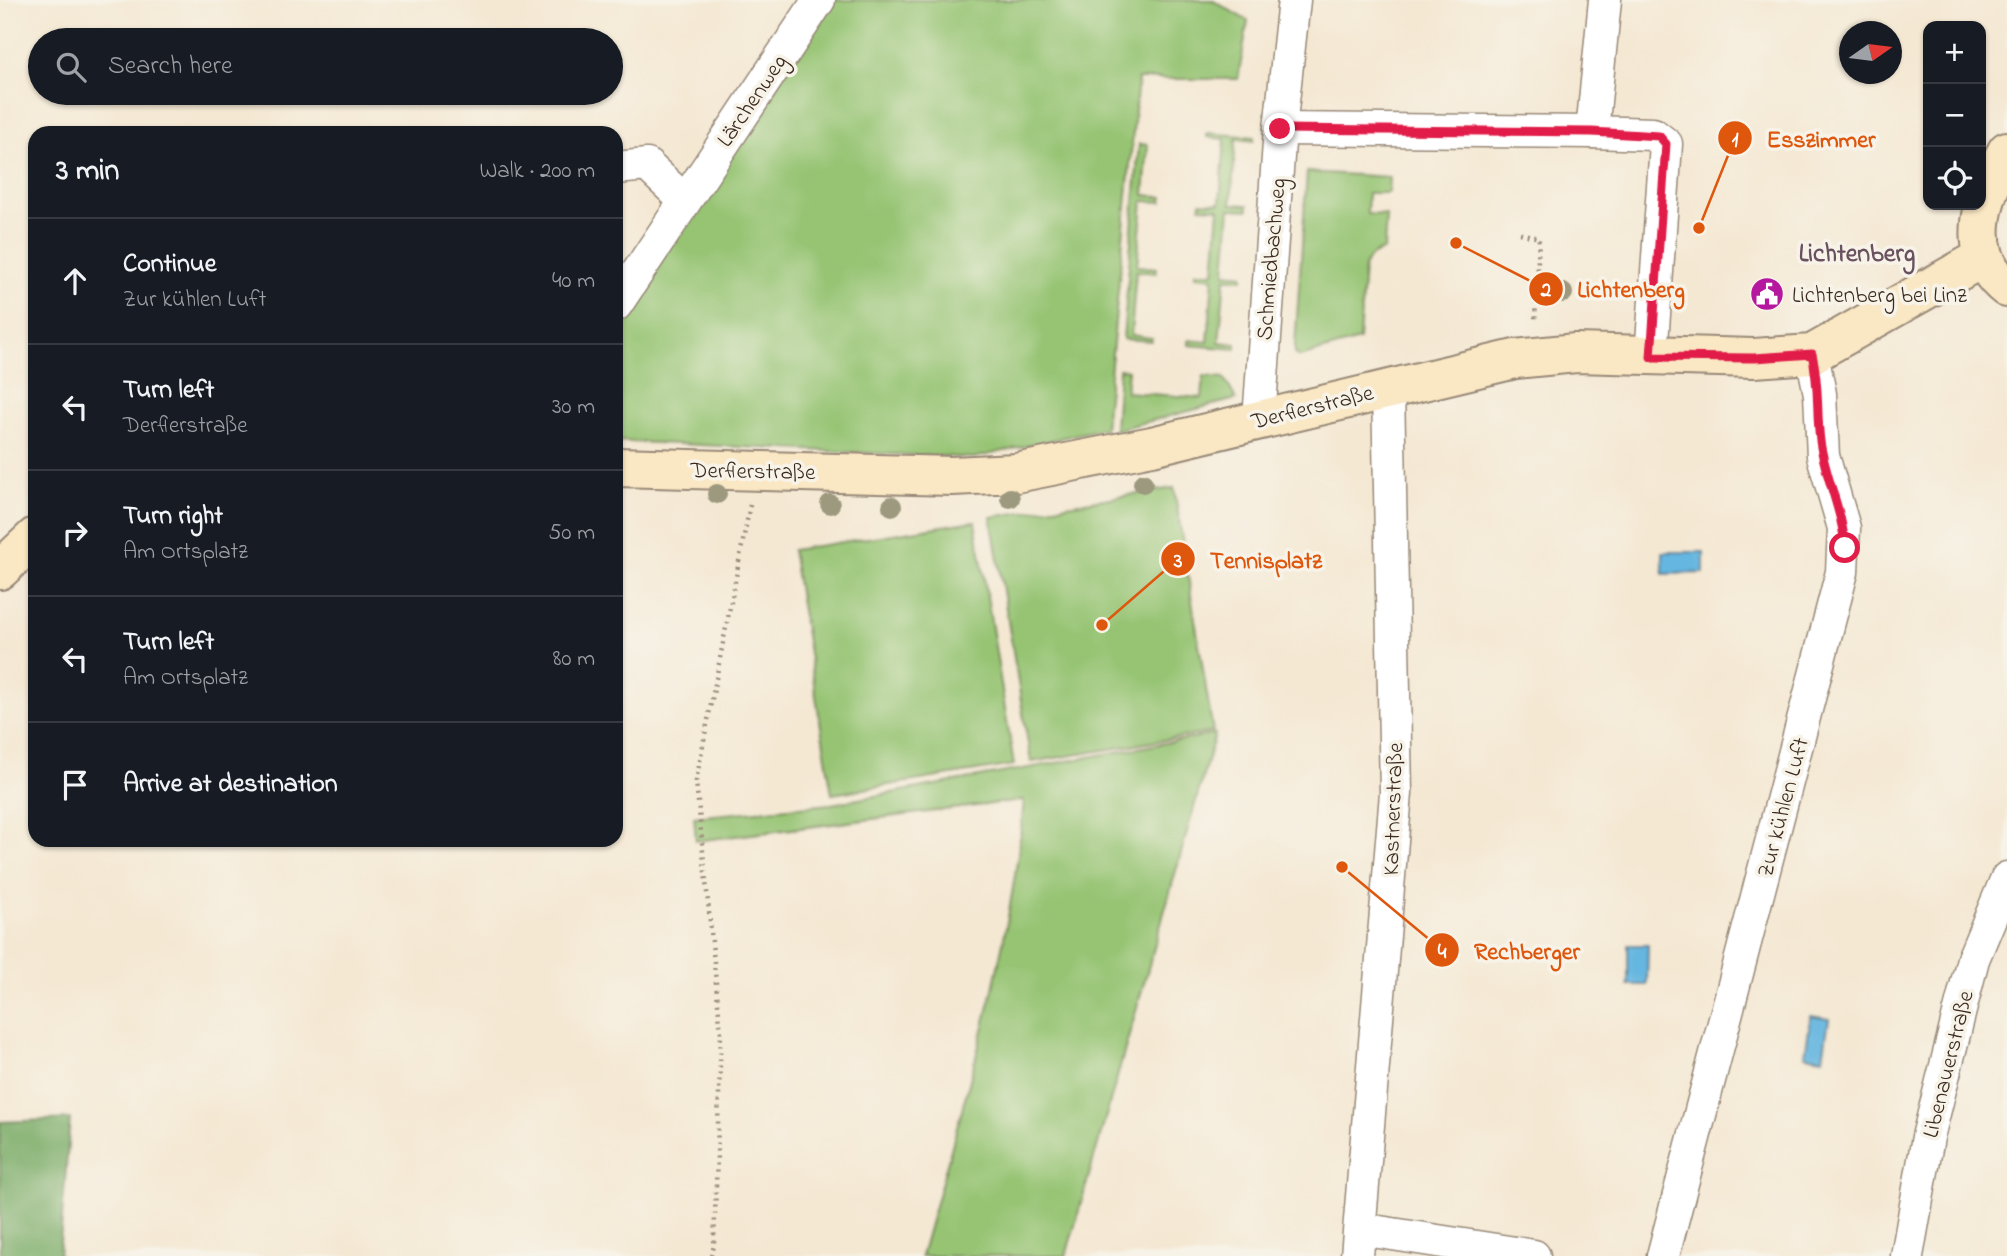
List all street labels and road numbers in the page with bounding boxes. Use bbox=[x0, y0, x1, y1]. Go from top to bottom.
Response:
street label: Lärchenweg bbox=[710, 48, 797, 155]
street label: Schmiedbachweg bbox=[1249, 177, 1297, 342]
street label: Derflerstraße bbox=[1247, 377, 1378, 440]
street label: Derflerstraße bbox=[689, 455, 816, 490]
street label: Zur kühlen Luft bbox=[1750, 734, 1819, 881]
street label: Kastnerstraße bbox=[1376, 741, 1413, 876]
street label: Libenauerstraße bbox=[1915, 987, 1984, 1142]

